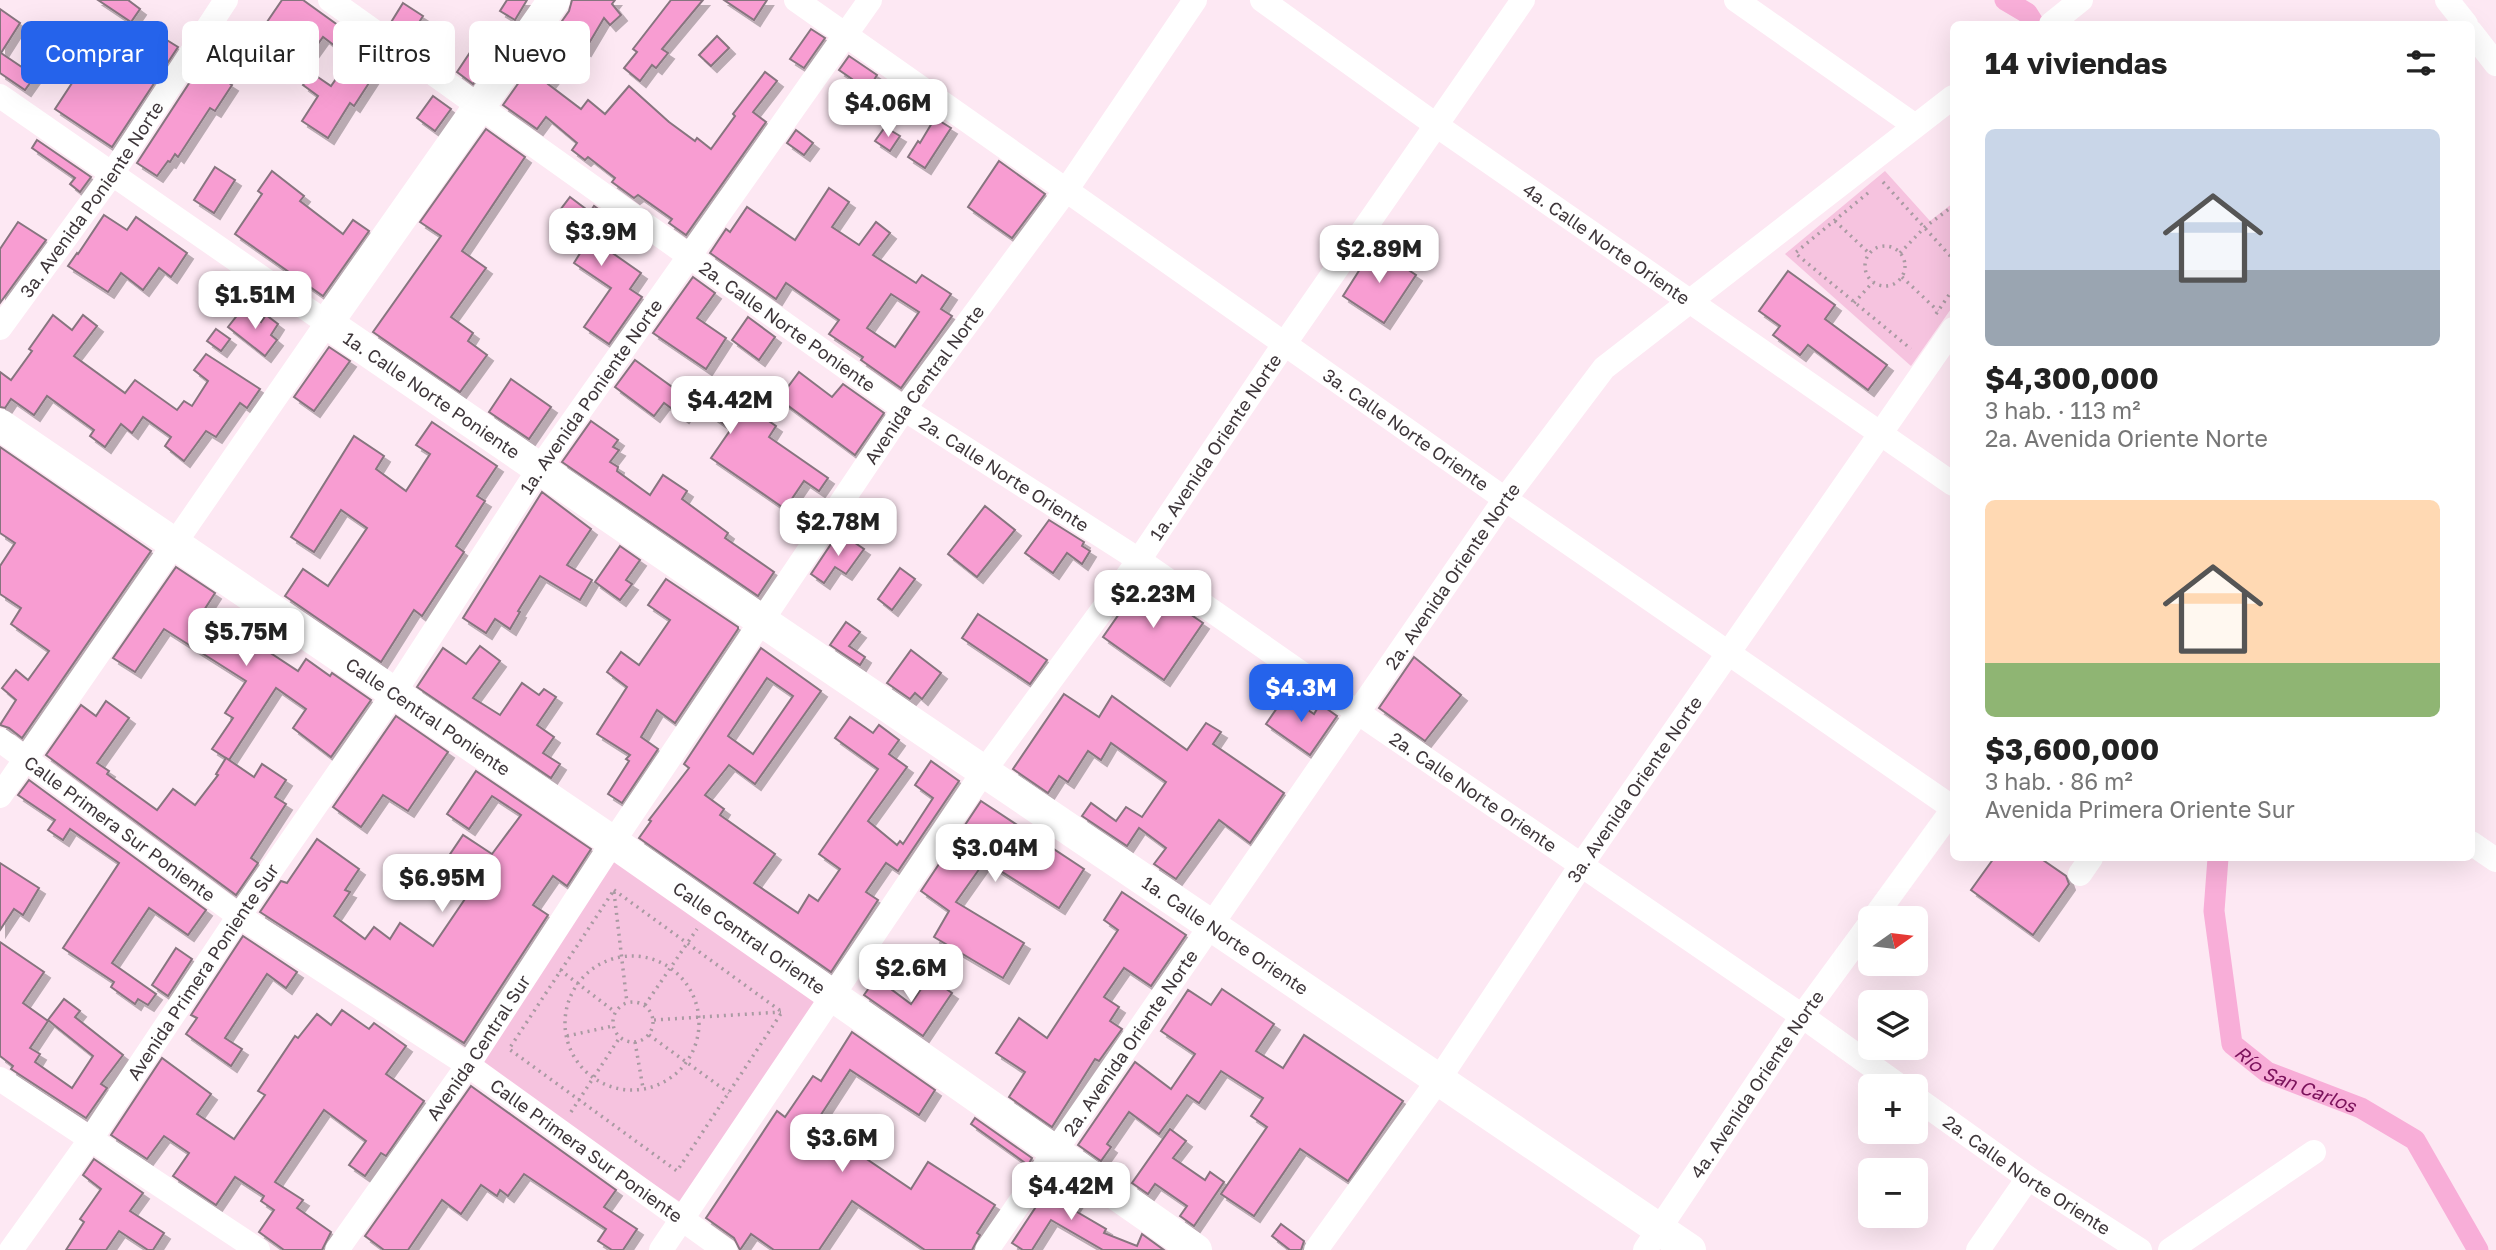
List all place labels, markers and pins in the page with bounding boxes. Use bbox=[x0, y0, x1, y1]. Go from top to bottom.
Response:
pin: $4.06M bbox=[831, 80, 945, 139]
pin: $3.9M bbox=[552, 208, 650, 268]
pin: $2.89M bbox=[1322, 226, 1436, 285]
pin: $1.51M bbox=[198, 272, 312, 331]
pin: $4.42M bbox=[673, 376, 787, 436]
pin: $2.78M bbox=[781, 498, 895, 558]
pin: $2.23M bbox=[1096, 570, 1210, 630]
pin: $5.75M bbox=[189, 608, 303, 668]
pin: $4.3M bbox=[1252, 664, 1350, 724]
pin: $3.04M bbox=[938, 824, 1052, 884]
pin: $6.95M bbox=[385, 855, 499, 914]
pin: $2.6M bbox=[862, 944, 960, 1004]
pin: $3.6M bbox=[793, 1114, 891, 1174]
pin: $4.42M bbox=[1014, 1162, 1128, 1222]

